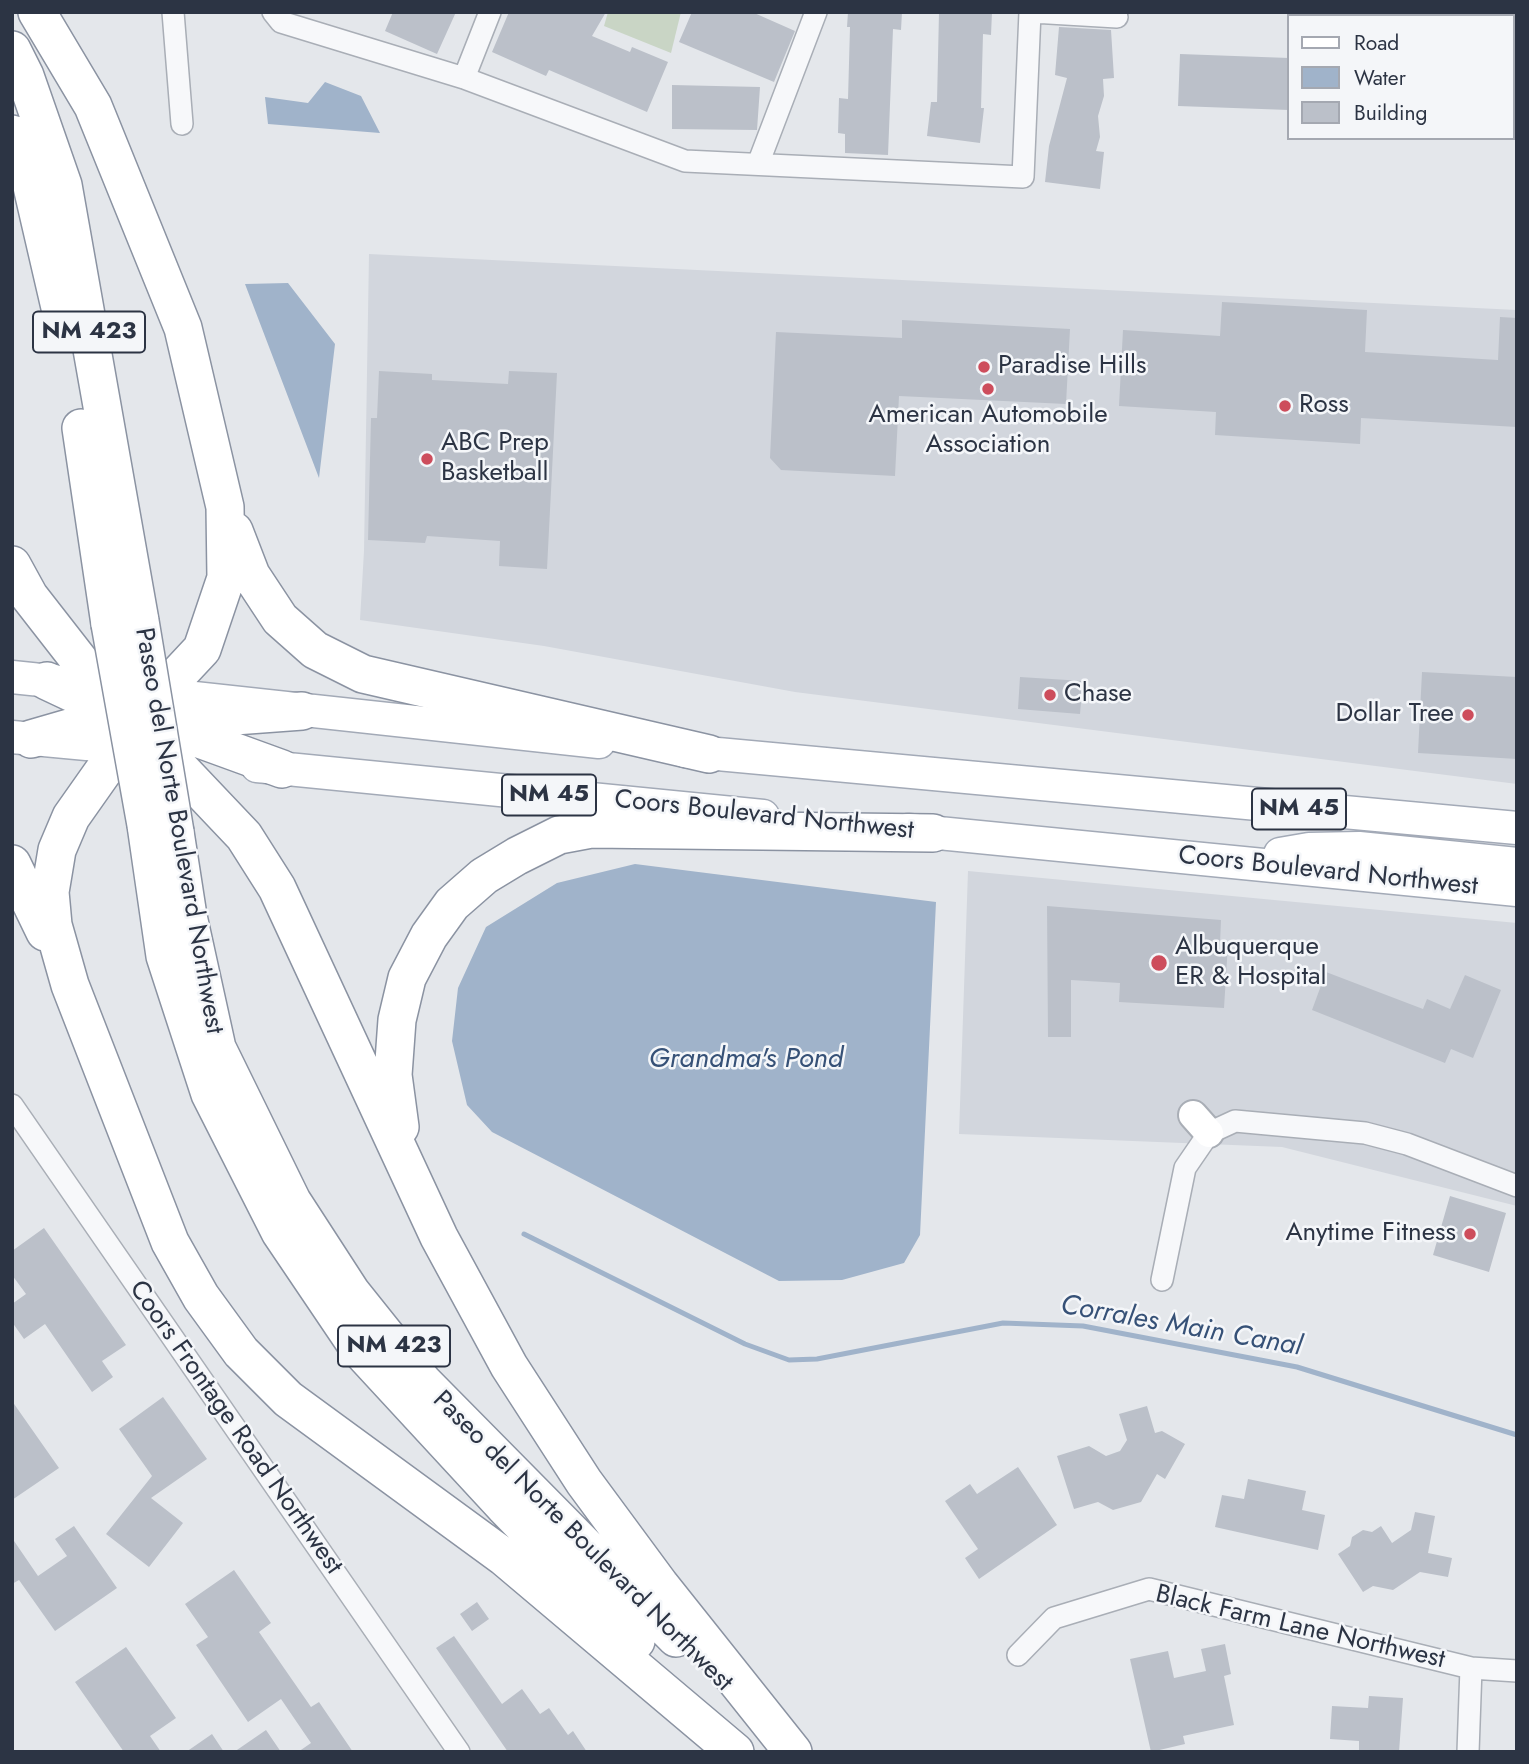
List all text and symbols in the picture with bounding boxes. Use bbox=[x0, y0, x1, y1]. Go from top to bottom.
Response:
legend bbox=[1288, 14, 1515, 140]
text: Road bbox=[1354, 28, 1399, 58]
text: Water bbox=[1354, 63, 1406, 93]
text: Building bbox=[1354, 98, 1427, 128]
road number: NM 423 bbox=[33, 312, 145, 352]
place label: Paradise Hills bbox=[998, 351, 1146, 383]
marker: Paradise Hills bbox=[976, 359, 992, 375]
marker: American Automobile Association bbox=[980, 381, 996, 397]
place label: Ross bbox=[1299, 390, 1349, 422]
marker: Ross bbox=[1277, 398, 1293, 414]
place label: American Automobile Association bbox=[868, 400, 1108, 462]
place label: ABC Prep Basketball bbox=[441, 428, 549, 490]
marker: ABC Prep Basketball bbox=[419, 451, 435, 467]
street label: Paseo del Norte Boulevard Northwest bbox=[127, 626, 229, 1036]
place label: Chase bbox=[1064, 679, 1132, 711]
marker: Chase bbox=[1042, 687, 1058, 703]
place label: Dollar Tree bbox=[1336, 699, 1454, 731]
marker: Dollar Tree bbox=[1460, 707, 1476, 723]
road number: NM 45 bbox=[502, 774, 596, 816]
street label: Coors Boulevard Northwest bbox=[613, 785, 915, 847]
road number: NM 45 bbox=[1252, 788, 1346, 830]
street label: Coors Boulevard Northwest bbox=[1177, 841, 1479, 903]
place label: Albuquerque ER & Hospital bbox=[1175, 932, 1327, 993]
marker: Albuquerque ER & Hospital bbox=[1149, 953, 1169, 973]
water label: Grandma's Pond bbox=[649, 1043, 843, 1077]
place label: Anytime Fitness bbox=[1285, 1218, 1456, 1250]
marker: Anytime Fitness bbox=[1462, 1226, 1478, 1242]
street label: Coors Frontage Road Northwest bbox=[121, 1275, 349, 1581]
water label: Corrales Main Canal bbox=[1058, 1289, 1304, 1365]
road number: NM 423 bbox=[338, 1326, 450, 1366]
street label: Paseo del Norte Boulevard Northwest bbox=[425, 1385, 739, 1699]
street label: Black Farm Lane Northwest bbox=[1152, 1580, 1448, 1676]

